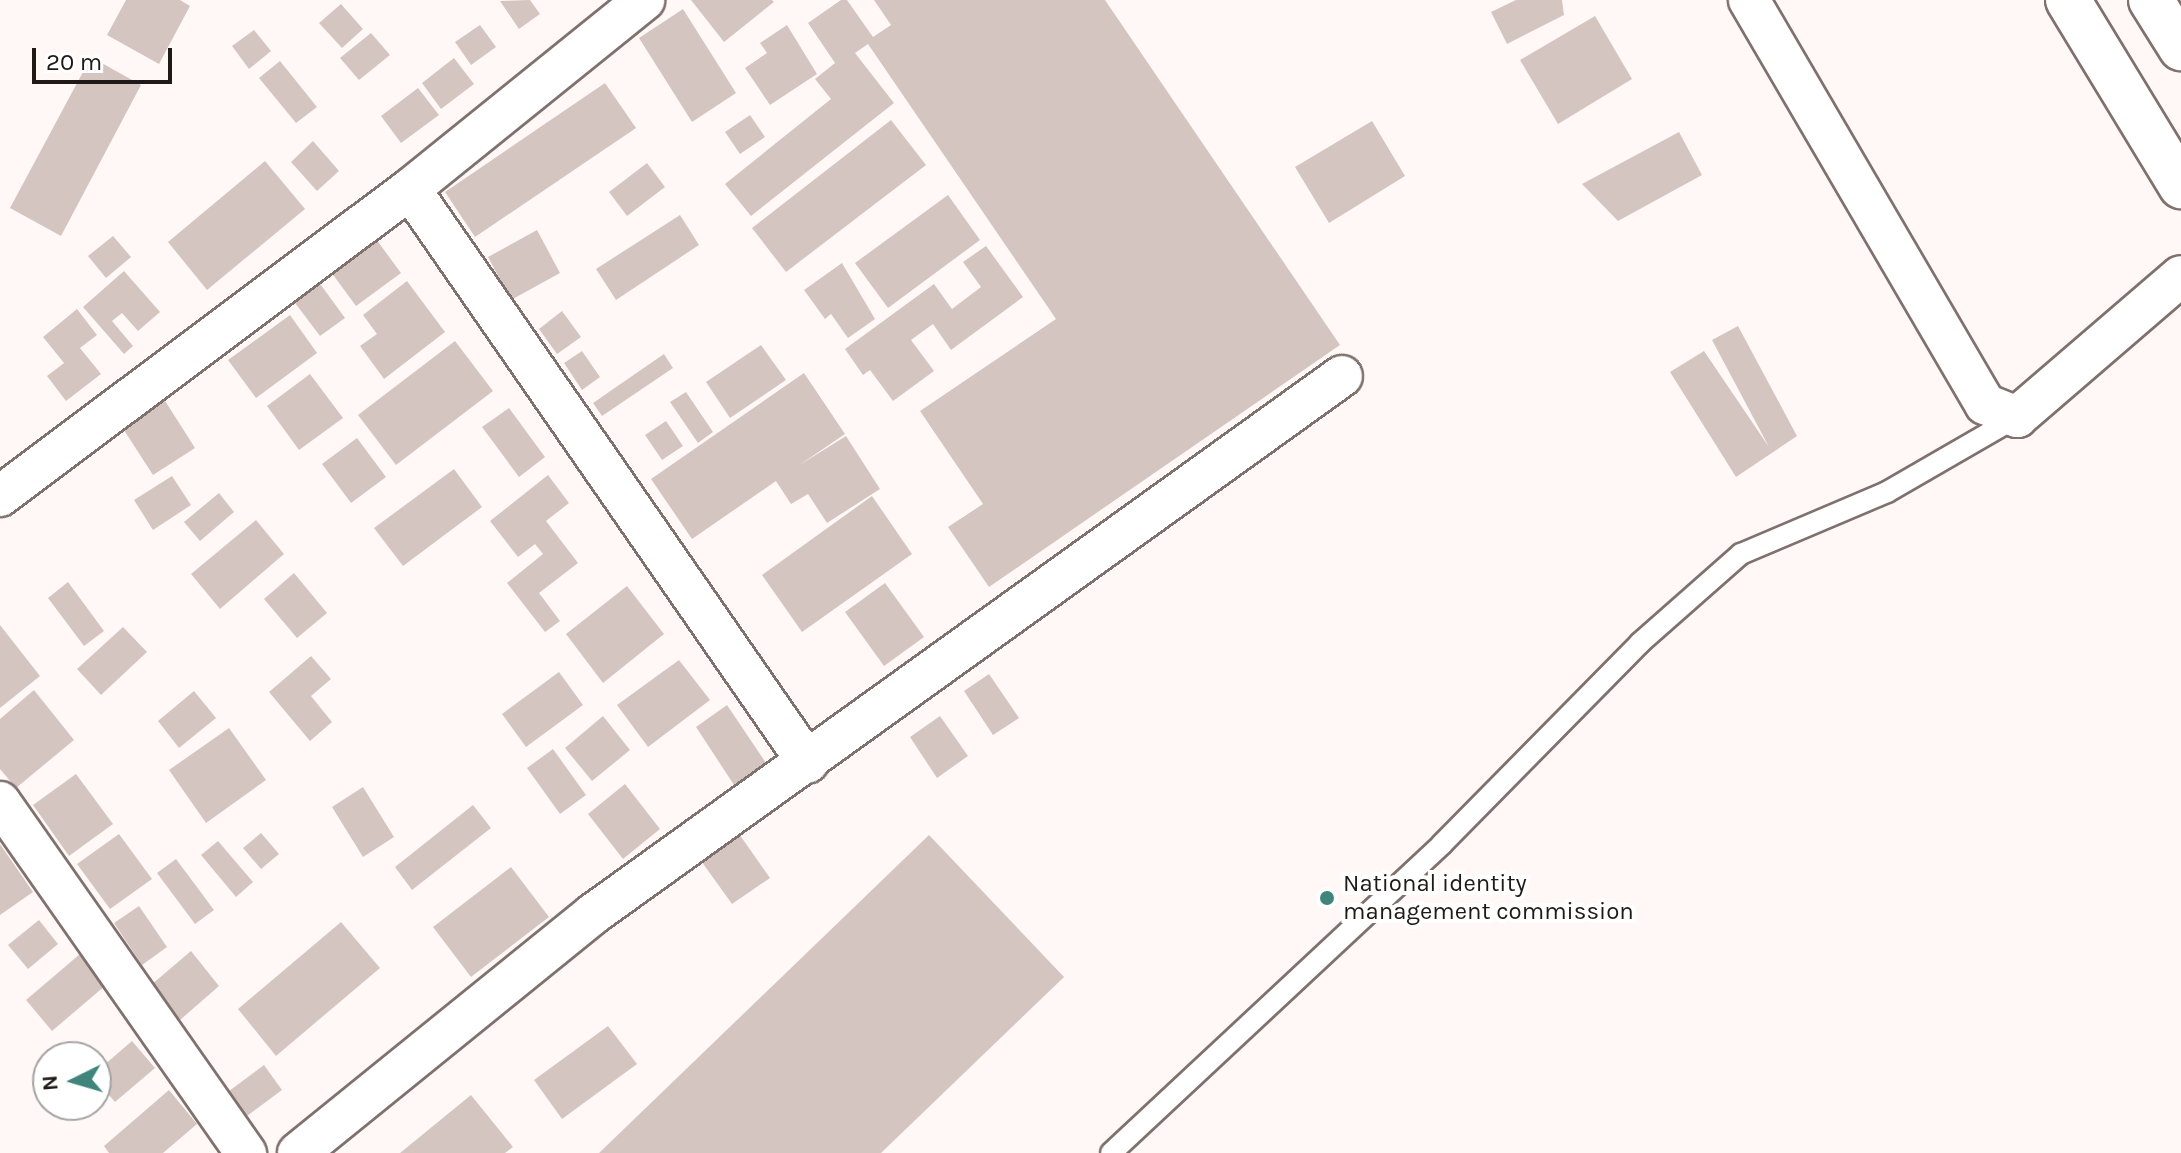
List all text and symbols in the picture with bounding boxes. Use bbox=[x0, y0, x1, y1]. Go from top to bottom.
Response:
scale bar bbox=[36, 32, 176, 82]
text: 20 m bbox=[46, 48, 102, 76]
place label: National identity management commission bbox=[1343, 870, 1634, 926]
marker: National identity management commission bbox=[1318, 889, 1336, 907]
north arrow bbox=[32, 1041, 112, 1121]
text: N bbox=[36, 1074, 64, 1092]

